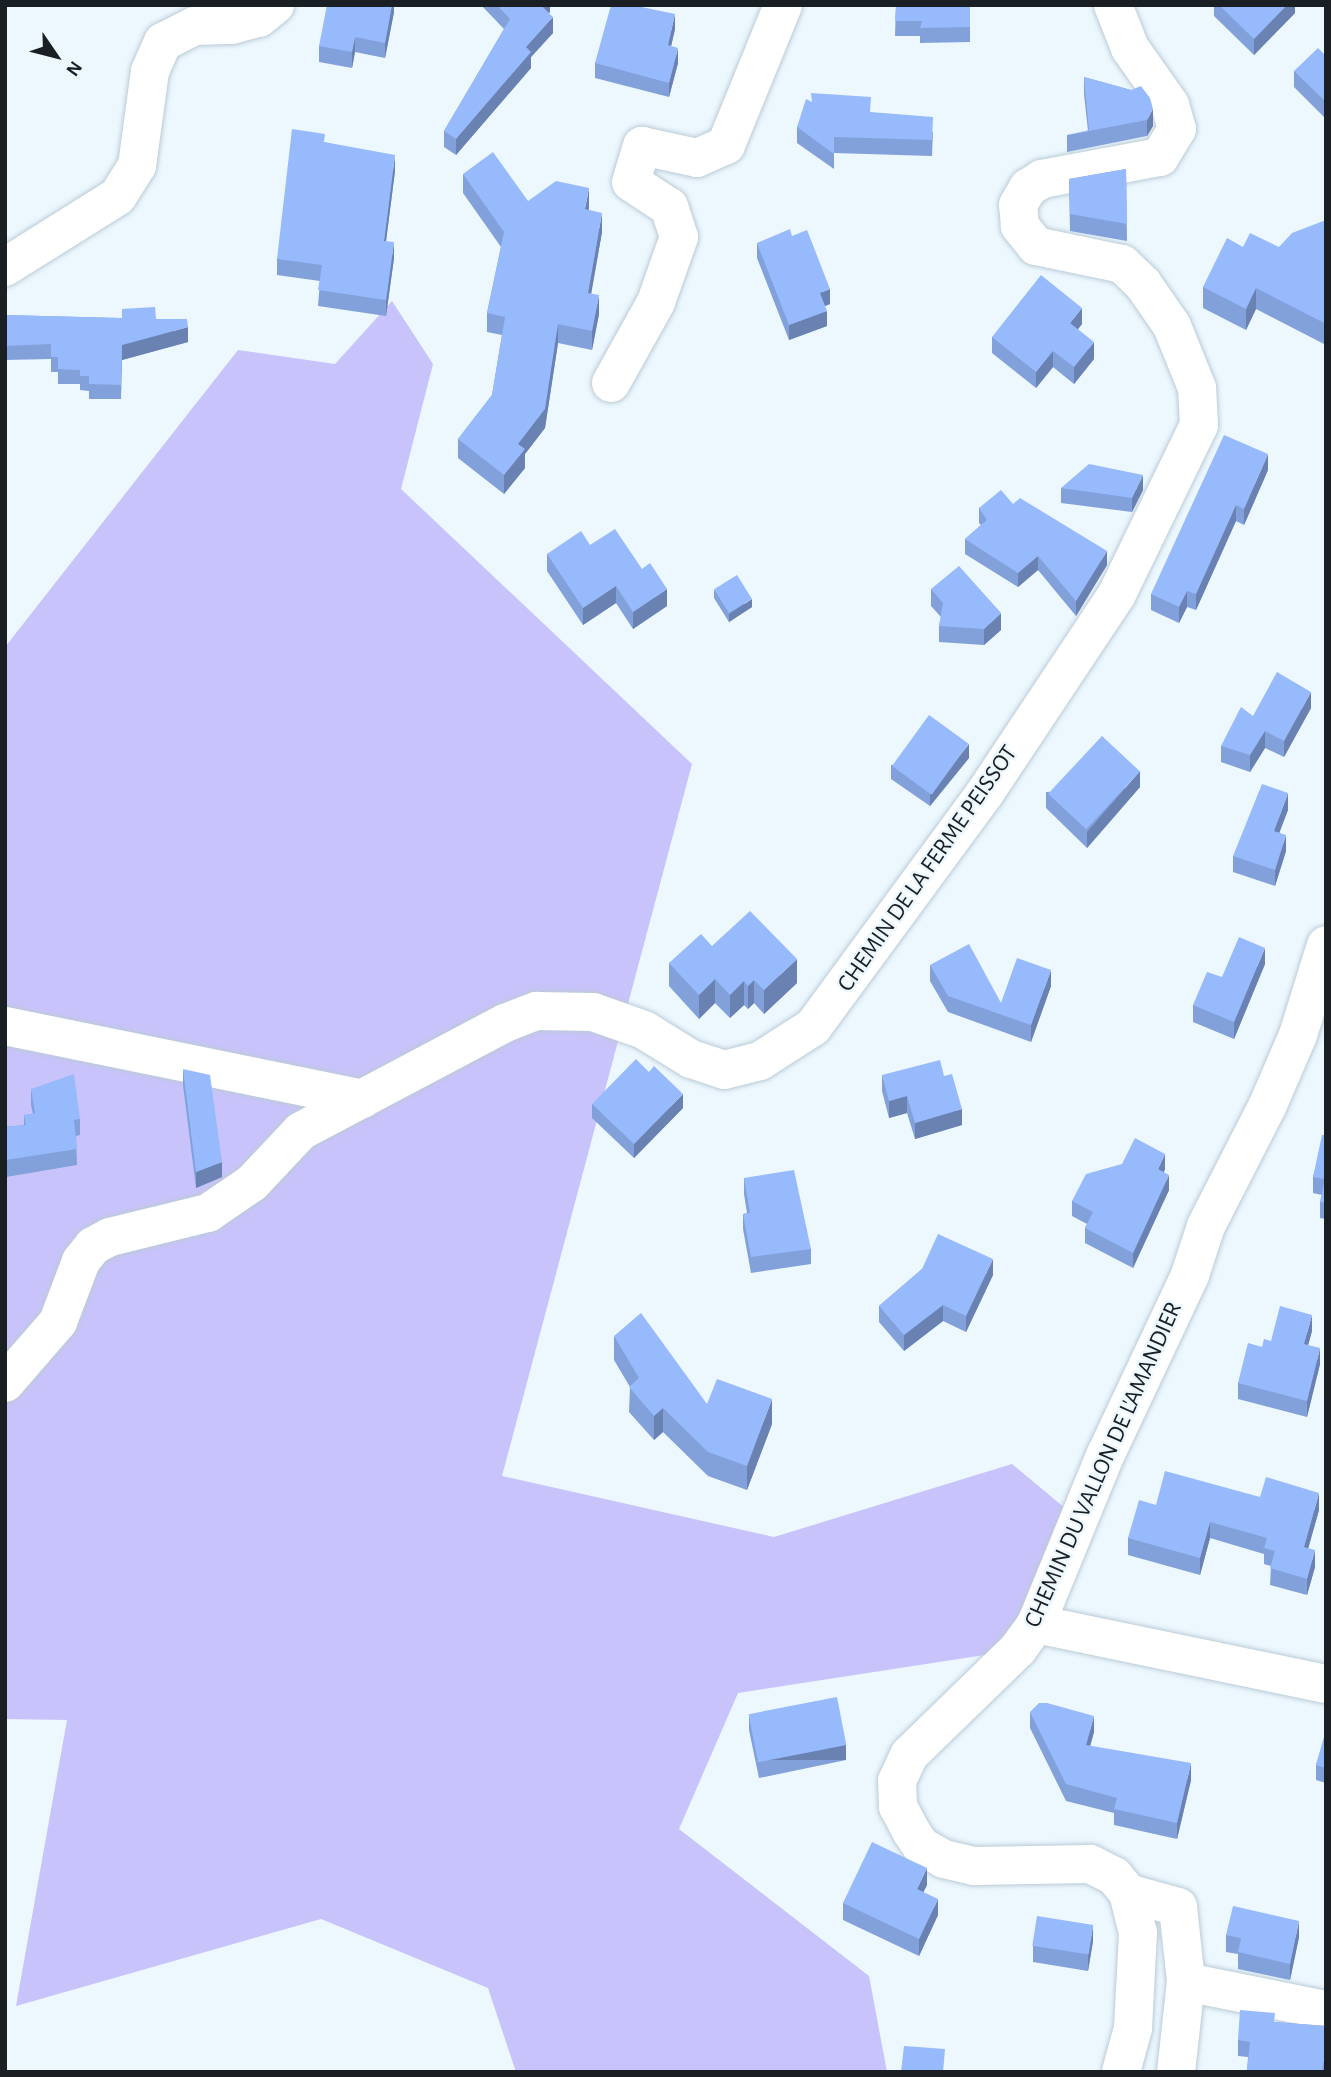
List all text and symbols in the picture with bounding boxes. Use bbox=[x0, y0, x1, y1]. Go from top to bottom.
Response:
north arrow bbox=[21, 21, 91, 91]
text: N bbox=[62, 57, 85, 79]
street label: CHEMIN DE LA FERME PEISSOT bbox=[832, 740, 1024, 998]
street label: CHEMIN DU VALLON DE L'AMANDIER bbox=[1019, 1298, 1189, 1632]

